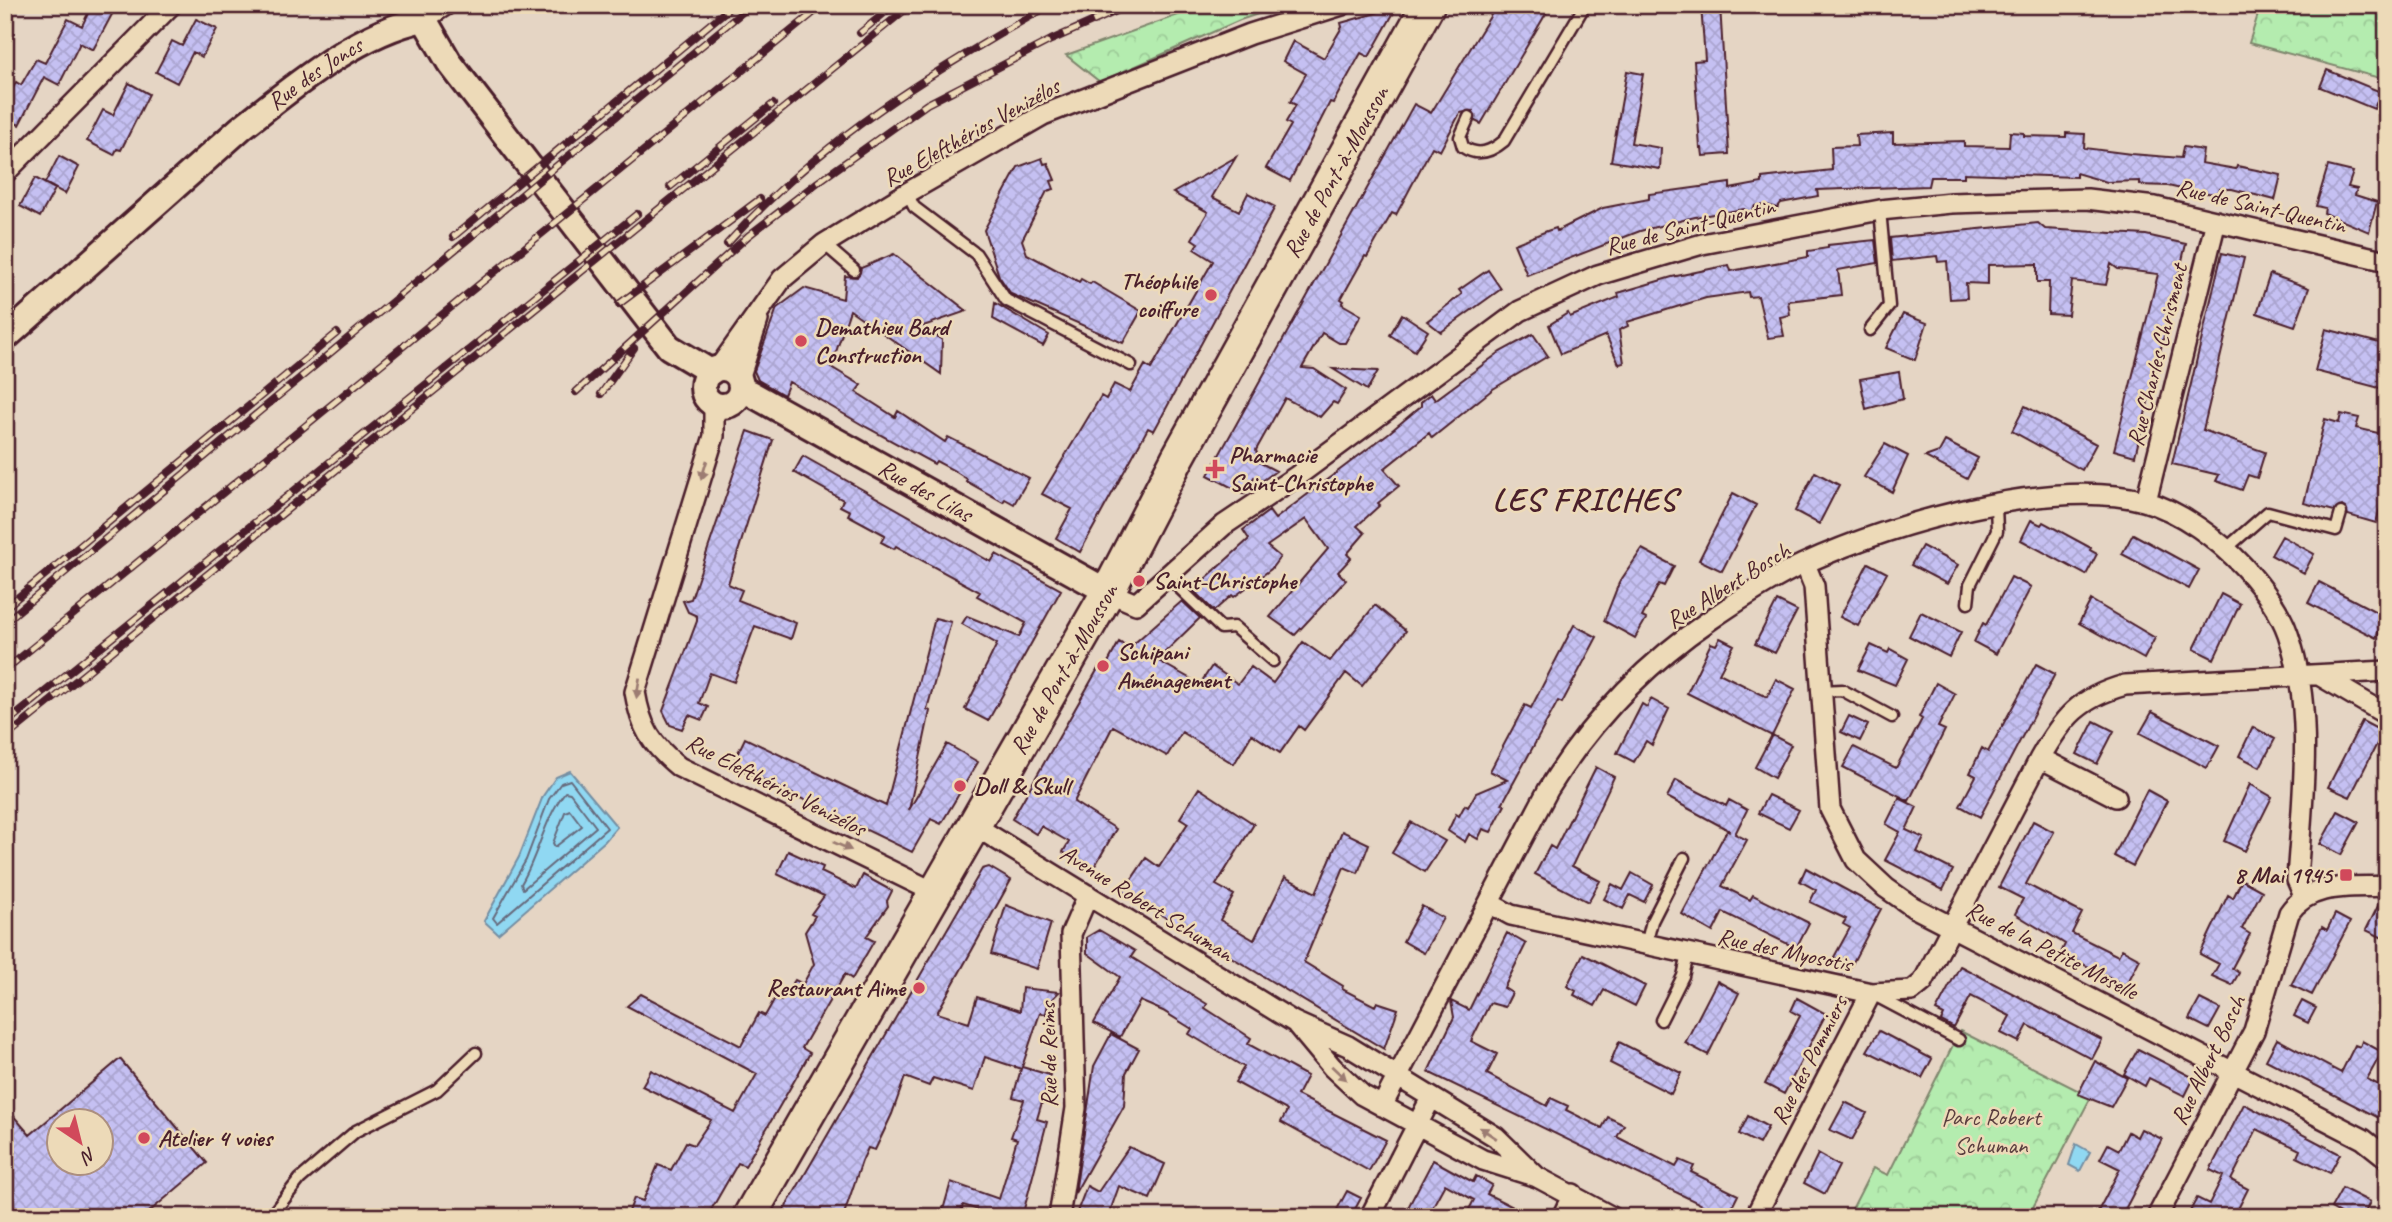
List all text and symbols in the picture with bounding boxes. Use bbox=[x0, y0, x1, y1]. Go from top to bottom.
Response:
street label: Rue des Joncs bbox=[261, 29, 369, 117]
street label: Rue Elefthérios Venizélos bbox=[877, 70, 1066, 193]
street label: Rue de Pont-à-Mousson bbox=[1276, 79, 1396, 263]
street label: Rue de Saint-Quentin bbox=[2173, 172, 2350, 240]
street label: Rue de Saint-Quentin bbox=[1602, 190, 1779, 262]
street label: Rue Charles Chrisment bbox=[2120, 259, 2195, 449]
place label: Théophile coiffure bbox=[1121, 266, 1199, 324]
marker: Théophile coiffure bbox=[1203, 287, 1219, 303]
place label: Demathieu Bard Construction bbox=[815, 312, 953, 370]
marker: Demathieu Bard Construction bbox=[793, 333, 809, 349]
place label: Pharmacie Saint-Christophe bbox=[1229, 440, 1374, 498]
street label: Rue des Lilas bbox=[873, 452, 980, 530]
one-way arrow bbox=[698, 460, 708, 481]
marker: Pharmacie Saint-Christophe bbox=[1207, 461, 1223, 477]
district label: LES FRICHES bbox=[1493, 479, 1683, 520]
street label: Rue Albert Bosch bbox=[1660, 534, 1797, 635]
place label: Saint-Christophe bbox=[1153, 566, 1298, 596]
marker: Saint-Christophe bbox=[1131, 573, 1147, 589]
street label: Rue de Pont-à-Mousson bbox=[1003, 578, 1125, 760]
place label: Schipani Aménagement bbox=[1117, 637, 1233, 695]
marker: Schipani Aménagement bbox=[1095, 658, 1111, 674]
one-way arrow bbox=[632, 677, 643, 699]
street label: Rue Elefthérios Venizélos bbox=[681, 727, 873, 844]
place label: Doll & Skull bbox=[974, 771, 1074, 801]
marker: Doll & Skull bbox=[952, 778, 968, 794]
street label: Avenue Robert Schuman bbox=[1055, 838, 1240, 969]
one-way arrow bbox=[831, 841, 852, 852]
place label: 8 Mai 1945 bbox=[2234, 860, 2335, 890]
marker: 8 Mai 1945 bbox=[2338, 867, 2354, 883]
street label: Rue de la Petite Moselle bbox=[1961, 894, 2145, 1007]
street label: Rue des Myosotis bbox=[1715, 921, 1857, 979]
place label: Restaurant Aime bbox=[766, 973, 907, 1003]
marker: Restaurant Aime bbox=[911, 980, 927, 996]
street label: Rue des Pommiers bbox=[1764, 989, 1855, 1130]
street label: Rue Albert Bosch bbox=[2164, 989, 2253, 1130]
street label: Rue de Reims bbox=[1032, 1000, 1064, 1108]
one-way arrow bbox=[1330, 1065, 1347, 1081]
park label: Parc Robert Schuman bbox=[1942, 1102, 2042, 1160]
north arrow bbox=[46, 1106, 116, 1176]
place label: Atelier 4 voies bbox=[158, 1123, 275, 1153]
one-way arrow bbox=[1478, 1126, 1498, 1139]
marker: Atelier 4 voies bbox=[136, 1130, 152, 1146]
text: N bbox=[75, 1142, 101, 1170]

